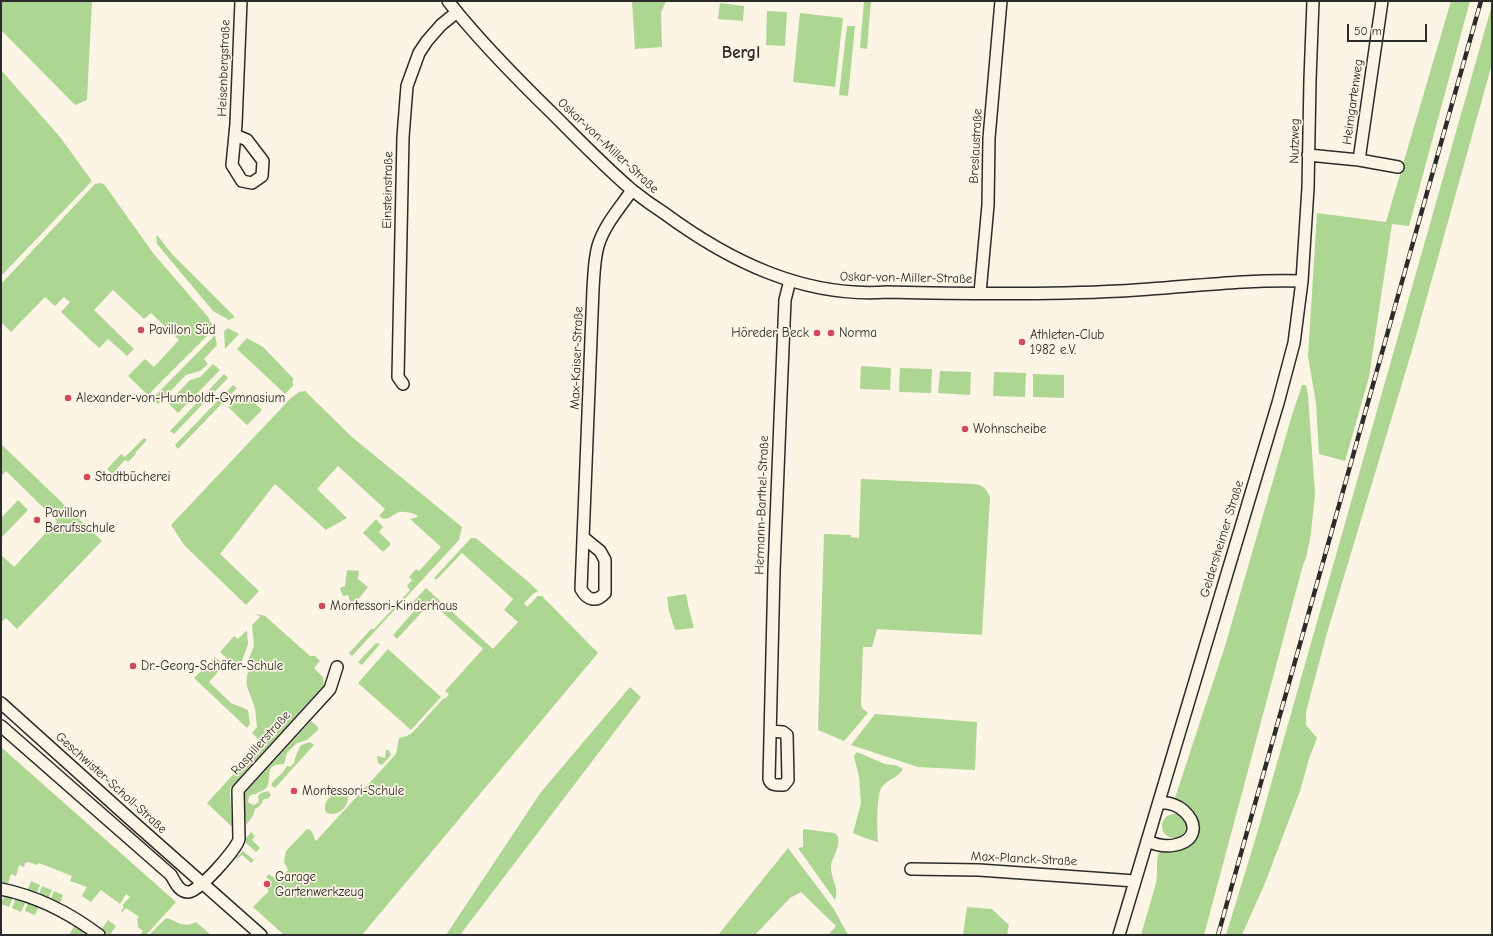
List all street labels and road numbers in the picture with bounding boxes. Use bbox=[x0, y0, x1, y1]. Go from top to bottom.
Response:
street label: Heisenbergstraße bbox=[215, 19, 233, 117]
street label: Heimgartenweg bbox=[1339, 58, 1367, 146]
street label: Oskar-von-Miller-Straße bbox=[554, 95, 662, 197]
street label: Breslaustraße bbox=[966, 108, 986, 184]
street label: Nutzweg bbox=[1287, 118, 1303, 164]
street label: Einsteinstraße bbox=[380, 151, 396, 229]
street label: Oskar-von-Miller-Straße bbox=[840, 269, 972, 287]
street label: Max-Kaiser-Straße bbox=[567, 306, 587, 410]
street label: Hermann-Barthel-Straße bbox=[752, 435, 772, 575]
street label: Geldersheimer Straße bbox=[1197, 479, 1247, 599]
street label: Raspillerstraße bbox=[228, 708, 294, 778]
street label: Geschwister-Scholl-Straße bbox=[52, 729, 170, 837]
street label: Max-Planck-Straße bbox=[970, 848, 1078, 870]

